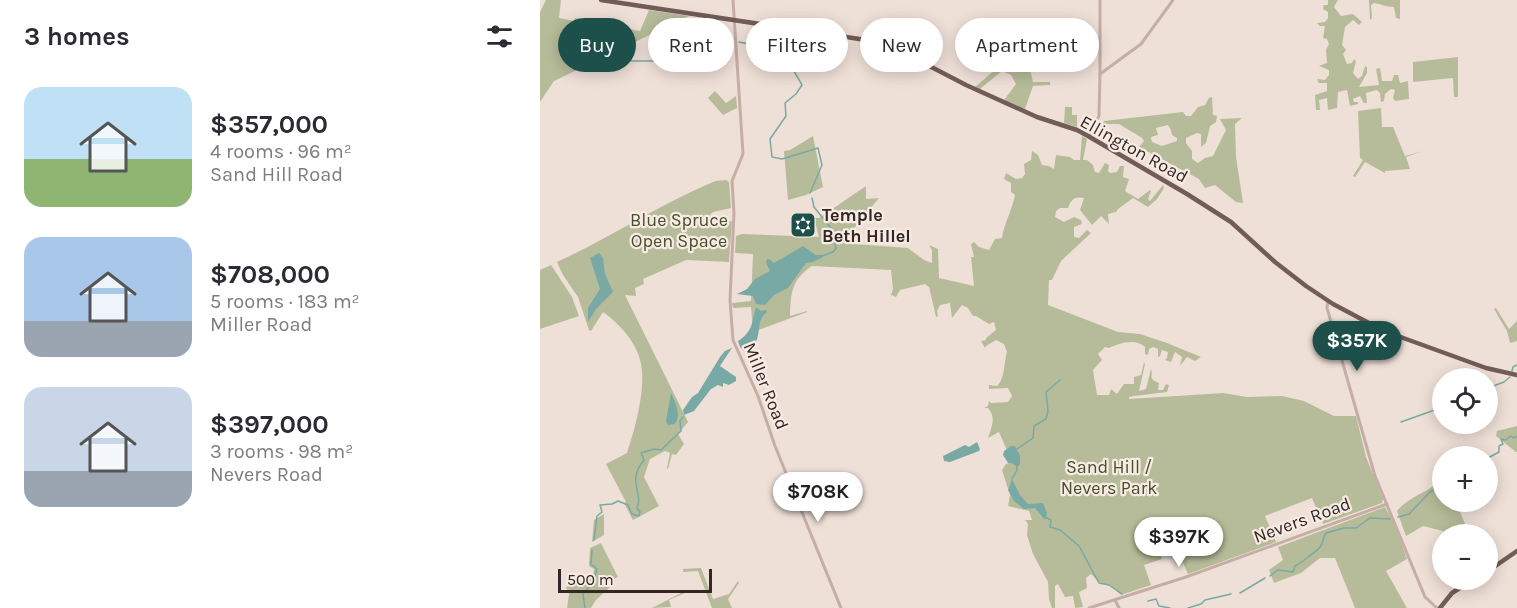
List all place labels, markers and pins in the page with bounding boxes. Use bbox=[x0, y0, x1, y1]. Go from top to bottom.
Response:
place label: Temple Beth Hillel bbox=[822, 204, 911, 247]
synagogue icon: Temple Beth Hillel bbox=[788, 210, 818, 240]
pin: $357K bbox=[1315, 321, 1399, 372]
pin: $708K bbox=[776, 472, 860, 523]
pin: $397K bbox=[1137, 517, 1221, 568]

